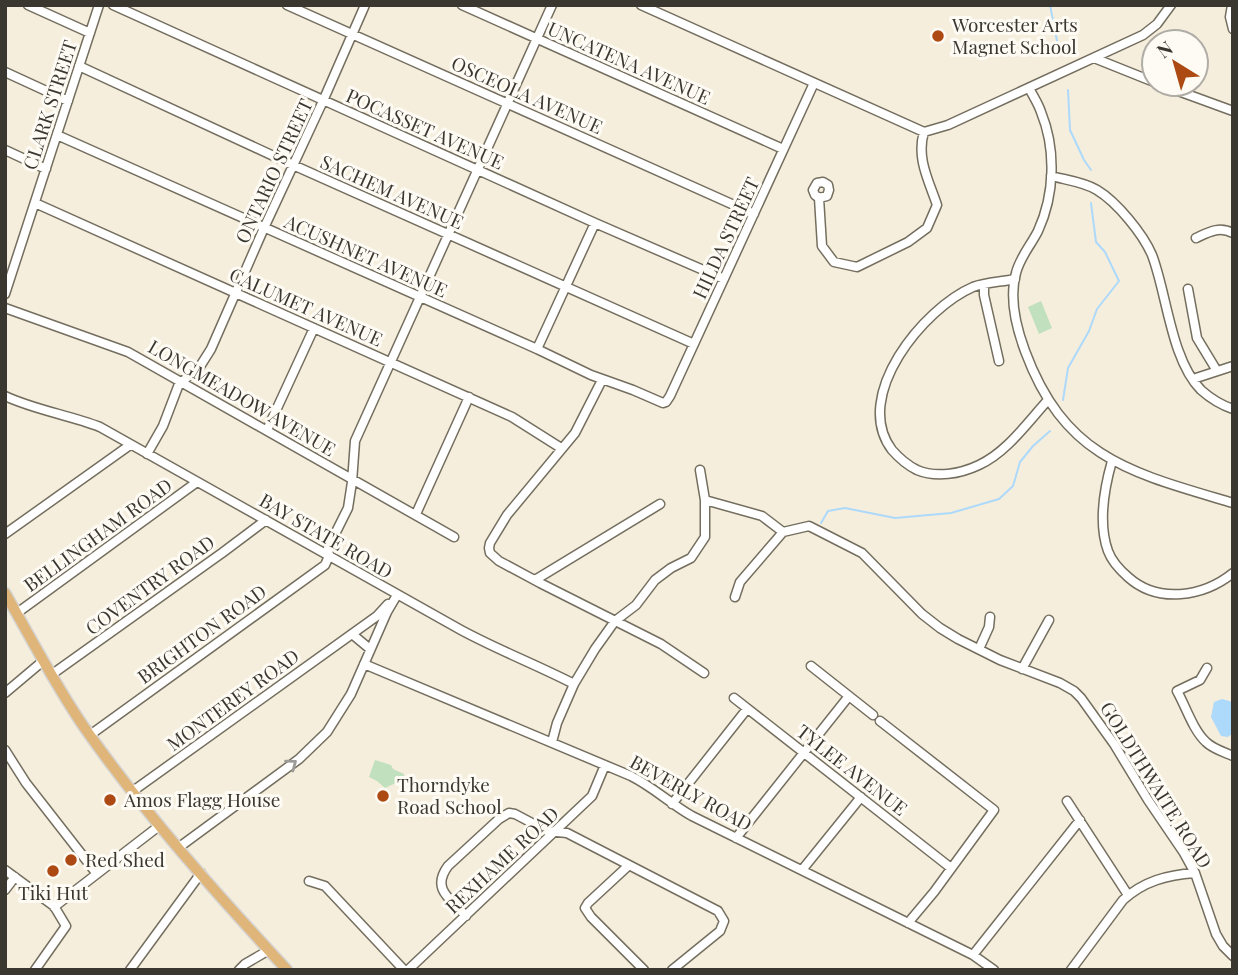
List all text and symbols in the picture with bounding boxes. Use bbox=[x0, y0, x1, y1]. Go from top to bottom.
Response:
place label: Worcester Arts Magnet School bbox=[951, 11, 1078, 59]
street label: UNCATENA AVENUE bbox=[544, 15, 715, 110]
marker: Worcester Arts Magnet School bbox=[930, 28, 946, 44]
north arrow bbox=[1140, 28, 1210, 98]
text: N bbox=[1151, 34, 1178, 63]
street label: CLARK STREET bbox=[16, 36, 82, 173]
street label: OSCEOLA AVENUE bbox=[448, 49, 607, 139]
street label: POCASSET AVENUE bbox=[342, 82, 508, 175]
street label: ONTARIO STREET bbox=[228, 94, 318, 247]
street label: SACHEM AVENUE bbox=[317, 148, 468, 234]
street label: HILDA STREET bbox=[686, 172, 765, 303]
street label: ACUSHNET AVENUE bbox=[280, 207, 452, 303]
street label: CALUMET AVENUE bbox=[226, 261, 387, 351]
street label: LONGMEADOW AVENUE bbox=[144, 333, 341, 461]
street label: BELLINGHAM ROAD bbox=[18, 472, 177, 597]
street label: BAY STATE ROAD bbox=[255, 486, 398, 584]
street label: COVENTRY ROAD bbox=[80, 528, 219, 640]
street label: BRIGHTON ROAD bbox=[132, 578, 271, 689]
street label: MONTEREY ROAD bbox=[161, 642, 304, 756]
street label: GOLDTHWAITE ROAD bbox=[1095, 696, 1219, 873]
street label: TYLEE AVENUE bbox=[792, 718, 913, 821]
street label: BEVERLY ROAD bbox=[626, 748, 757, 836]
one-way arrow bbox=[284, 760, 297, 772]
place label: Thorndyke Road School bbox=[397, 771, 502, 819]
place label: Amos Flagg House bbox=[123, 786, 280, 812]
marker: Thorndyke Road School bbox=[375, 788, 391, 804]
marker: Amos Flagg House bbox=[102, 792, 118, 808]
street label: REXHAME ROAD bbox=[439, 800, 564, 919]
place label: Red Shed bbox=[85, 846, 165, 872]
marker: Red Shed bbox=[63, 852, 79, 868]
marker: Tiki Hut bbox=[45, 863, 61, 879]
place label: Tiki Hut bbox=[18, 879, 88, 905]

